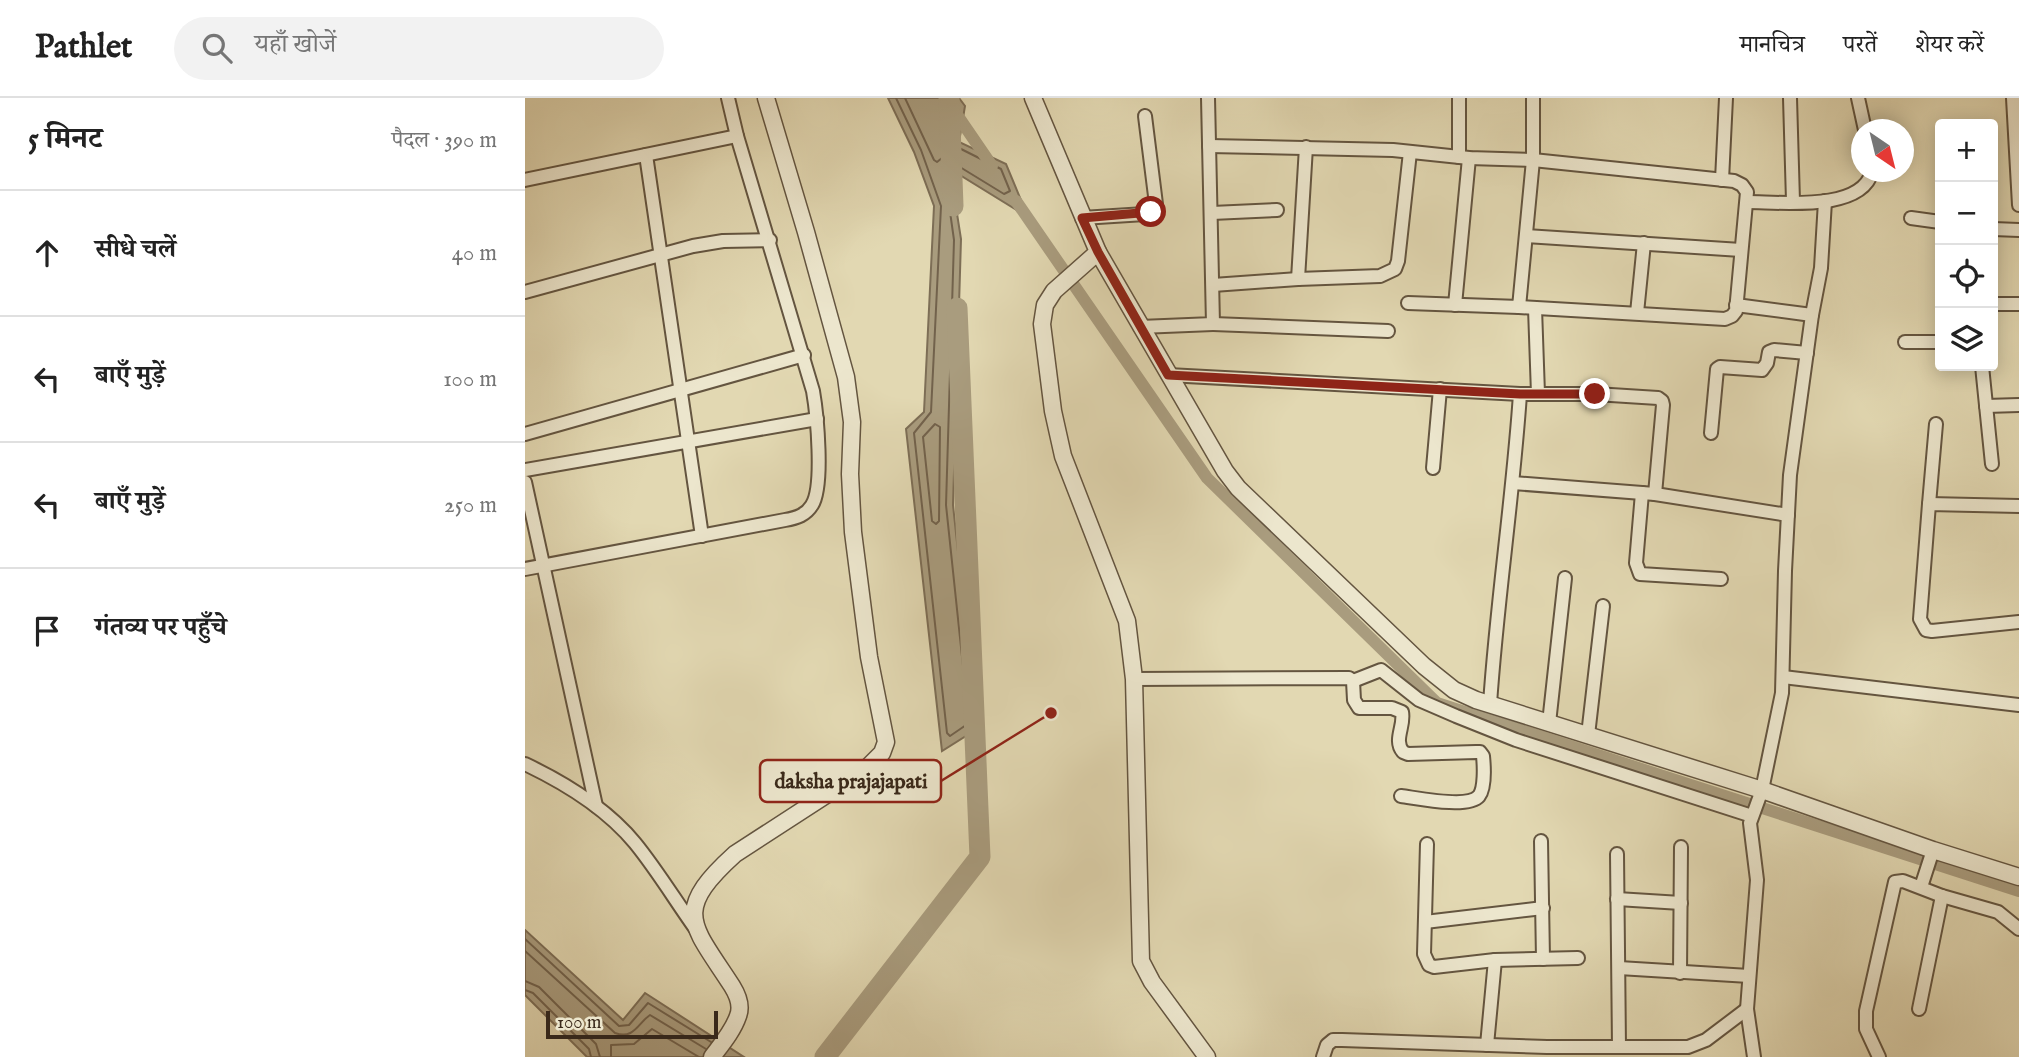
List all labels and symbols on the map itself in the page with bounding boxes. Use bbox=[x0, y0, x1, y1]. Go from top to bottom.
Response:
north arrow bbox=[1851, 119, 1914, 182]
route start bbox=[1135, 196, 1166, 227]
route end bbox=[1579, 378, 1610, 409]
callout: daksha prajajapati bbox=[760, 760, 941, 802]
text: daksha prajajapati bbox=[774, 769, 928, 796]
scale bar bbox=[546, 1008, 717, 1040]

